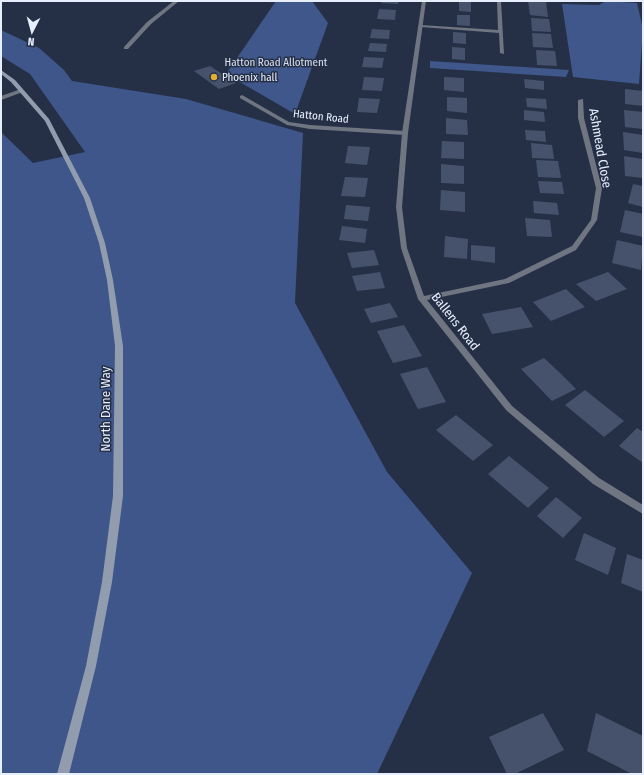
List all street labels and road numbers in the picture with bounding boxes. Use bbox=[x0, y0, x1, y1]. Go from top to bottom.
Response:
street label: Hatton Road bbox=[292, 107, 350, 126]
street label: Ashmead Close bbox=[586, 107, 615, 189]
street label: Ballens Road bbox=[428, 290, 483, 353]
street label: North Dane Way bbox=[98, 366, 113, 451]

